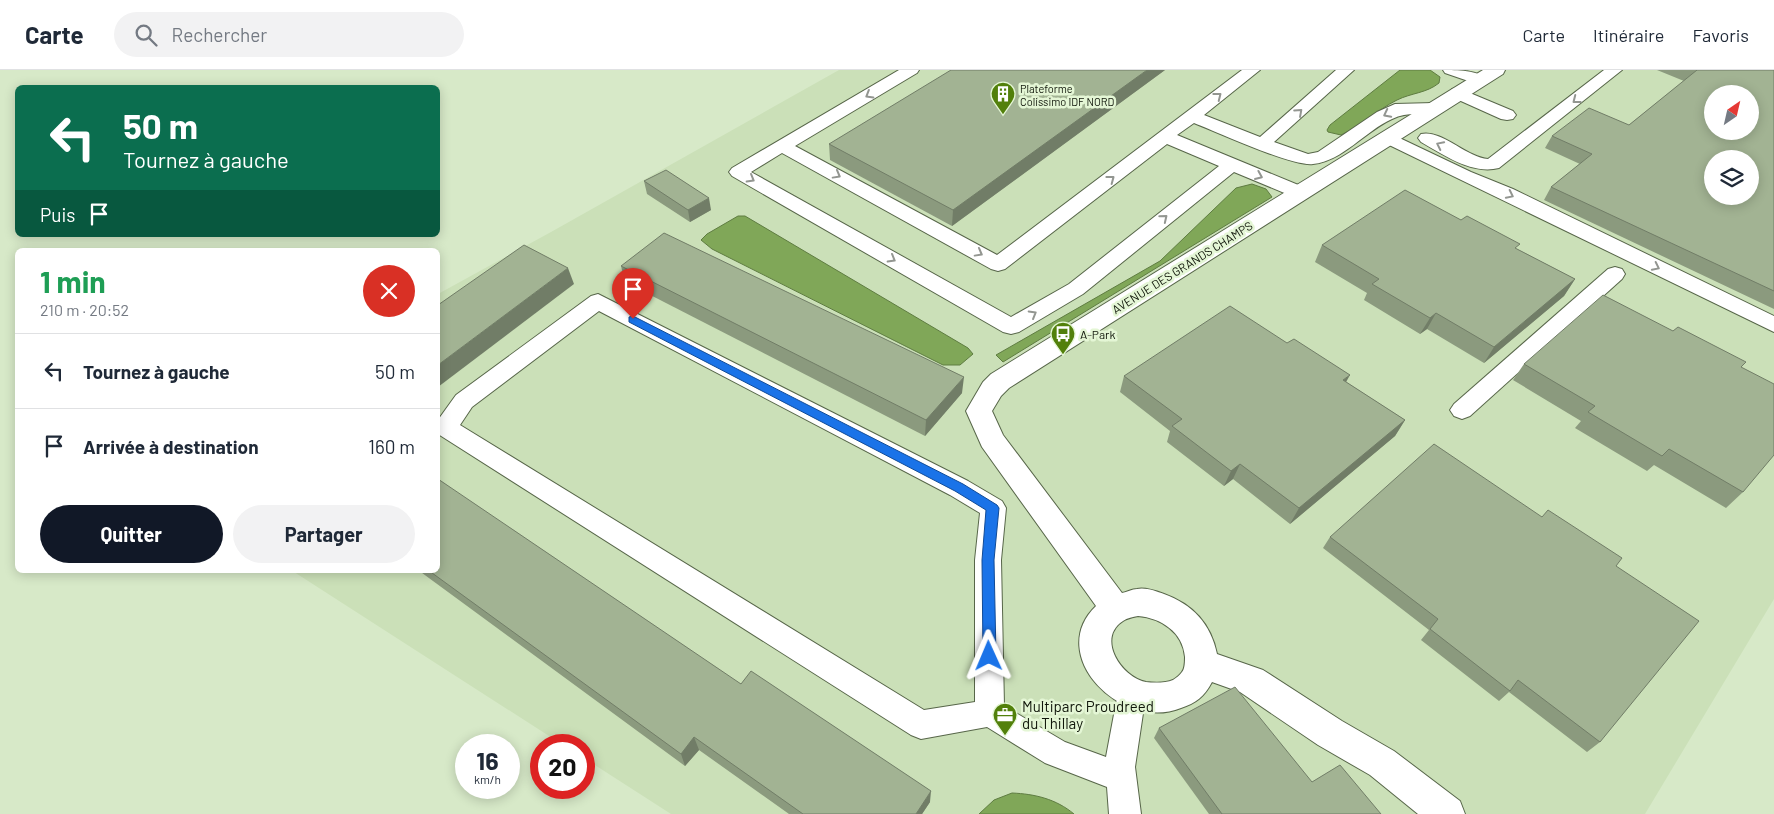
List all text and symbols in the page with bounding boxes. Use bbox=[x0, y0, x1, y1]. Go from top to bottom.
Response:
search box bbox=[114, 12, 464, 57]
text: Carte bbox=[25, 20, 84, 49]
icon: search bbox=[132, 21, 160, 49]
text: Rechercher bbox=[172, 23, 267, 46]
text: Carte bbox=[1522, 24, 1565, 46]
text: Itinéraire bbox=[1593, 24, 1664, 46]
text: Favoris bbox=[1692, 24, 1749, 46]
building icon: Plateforme Colissimo IDF NORD bbox=[990, 81, 1016, 115]
place label: Plateforme Colissimo IDF NORD bbox=[1020, 82, 1115, 108]
north arrow bbox=[1704, 85, 1759, 140]
map controls bbox=[1704, 85, 1759, 205]
one-way arrow bbox=[865, 88, 874, 98]
one-way arrow bbox=[1212, 94, 1221, 102]
one-way arrow bbox=[1573, 94, 1582, 102]
text: 50 m bbox=[123, 104, 198, 146]
icon: left bbox=[40, 105, 105, 170]
one-way arrow bbox=[1384, 108, 1393, 118]
one-way arrow bbox=[1293, 109, 1302, 118]
one-way arrow bbox=[1436, 140, 1445, 151]
text: Tournez à gauche bbox=[123, 146, 289, 172]
button: layers bbox=[1704, 150, 1759, 205]
one-way arrow bbox=[831, 169, 840, 179]
one-way arrow bbox=[1254, 170, 1263, 180]
one-way arrow bbox=[745, 173, 754, 183]
one-way arrow bbox=[1105, 176, 1115, 185]
one-way arrow bbox=[1505, 189, 1514, 199]
icon: arrive bbox=[85, 200, 113, 228]
text: Puis bbox=[40, 203, 75, 226]
one-way arrow bbox=[1159, 215, 1168, 224]
street label: AVENUE DES GRANDS CHAMPS bbox=[1109, 218, 1255, 316]
one-way arrow bbox=[974, 247, 983, 257]
one-way arrow bbox=[887, 253, 896, 263]
one-way arrow bbox=[1651, 260, 1660, 271]
text: 1 min bbox=[40, 263, 106, 299]
button: close bbox=[363, 265, 415, 317]
pin bbox=[612, 268, 654, 319]
icon: arrive bbox=[619, 275, 647, 303]
text: 210 m · 20:52 bbox=[40, 300, 129, 319]
one-way arrow bbox=[1028, 310, 1037, 320]
bus stop icon: A-Park bbox=[1050, 321, 1076, 355]
place label: A-Park bbox=[1080, 327, 1115, 341]
icon: left bbox=[40, 357, 68, 385]
text: Tournez à gauche bbox=[83, 360, 230, 383]
text: 50 m bbox=[375, 360, 415, 383]
icon: arrive bbox=[40, 432, 68, 460]
text: Arrivée à destination bbox=[83, 435, 259, 458]
text: 160 m bbox=[368, 435, 415, 458]
button: Quitter bbox=[40, 505, 223, 563]
button: Partager bbox=[233, 505, 415, 563]
position arrow bbox=[962, 629, 1014, 681]
place label: Multiparc Proudreed du Thillay bbox=[1022, 697, 1154, 732]
office icon: Multiparc Proudreed du Thillay bbox=[992, 702, 1018, 736]
speed limit sign: 20 bbox=[530, 734, 595, 799]
text: 16 bbox=[476, 745, 499, 775]
text: km/h bbox=[474, 772, 501, 786]

